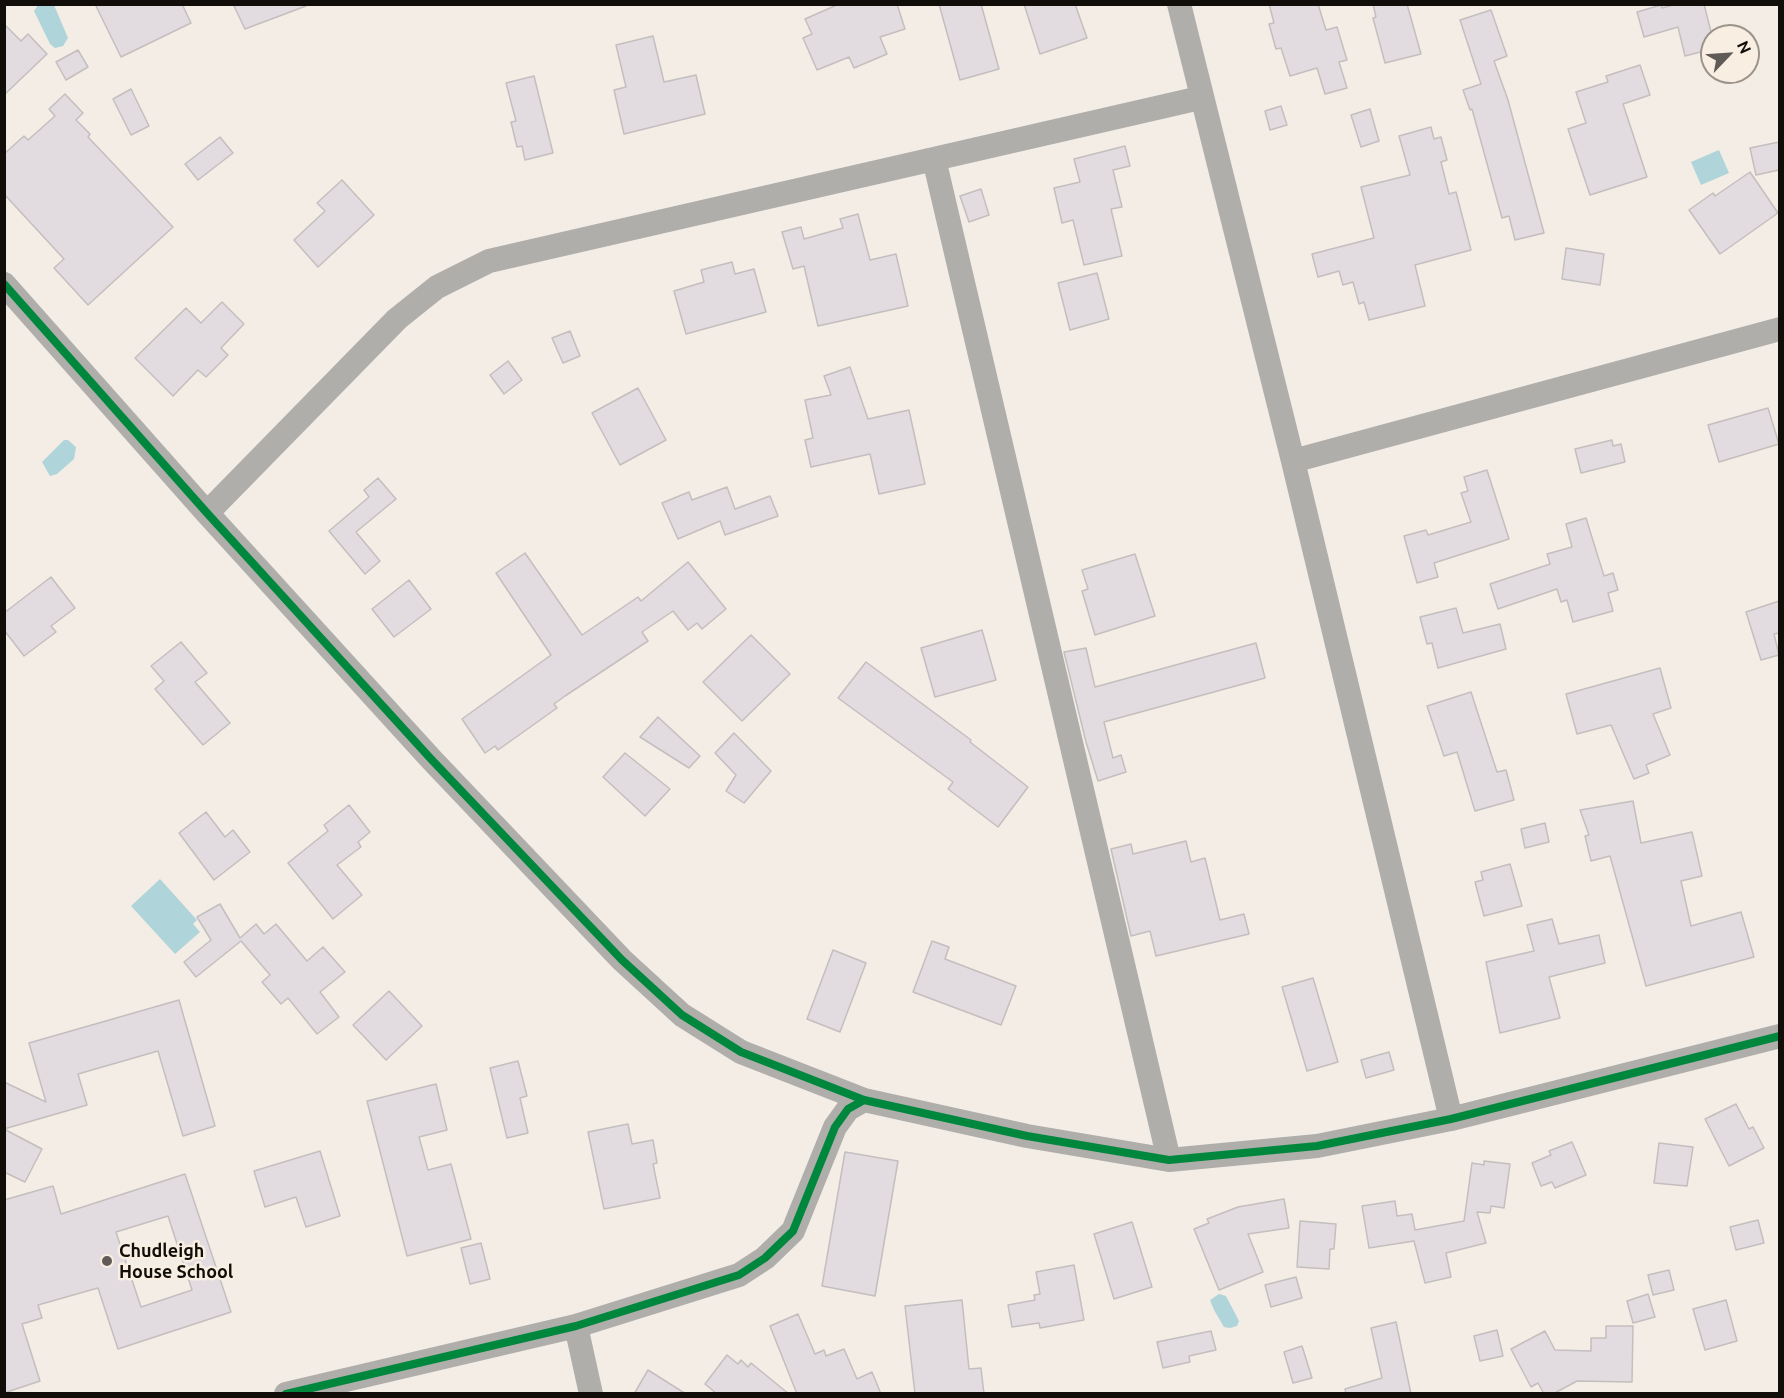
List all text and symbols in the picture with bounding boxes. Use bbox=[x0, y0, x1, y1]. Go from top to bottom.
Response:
north arrow bbox=[1700, 24, 1760, 84]
text: N bbox=[1734, 38, 1755, 56]
place label: Chudleigh House School bbox=[119, 1240, 233, 1282]
marker: Chudleigh House School bbox=[100, 1254, 114, 1268]

